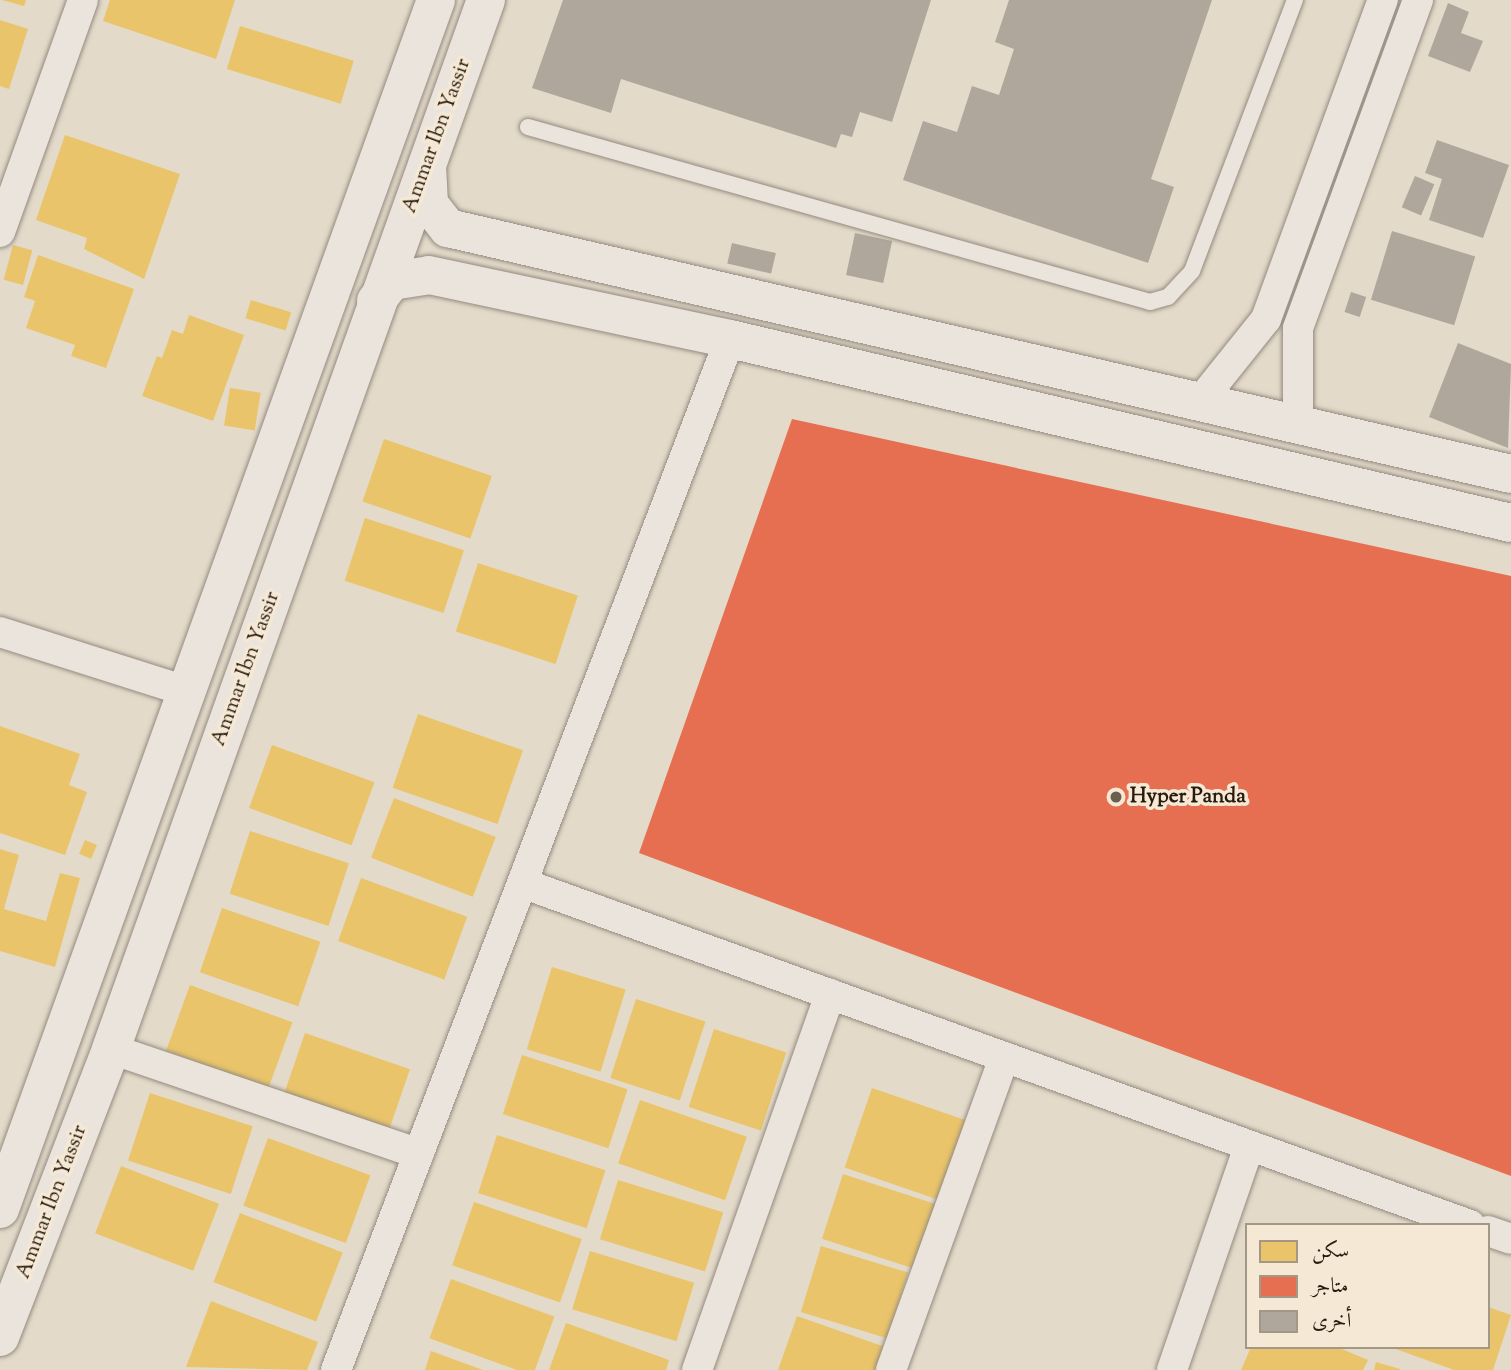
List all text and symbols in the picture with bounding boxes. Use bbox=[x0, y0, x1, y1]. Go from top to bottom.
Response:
street label: Ammar Ibn Yassir bbox=[397, 55, 477, 217]
street label: Ammar Ibn Yassir bbox=[206, 588, 286, 750]
place label: Hyper Panda bbox=[1130, 784, 1246, 810]
marker: Hyper Panda bbox=[1108, 789, 1124, 805]
street label: Ammar Ibn Yassir bbox=[11, 1122, 93, 1282]
legend bbox=[1245, 1223, 1490, 1349]
text: سكن bbox=[1312, 1237, 1349, 1267]
text: متاجر bbox=[1312, 1272, 1349, 1302]
text: أخرى bbox=[1312, 1307, 1351, 1337]

